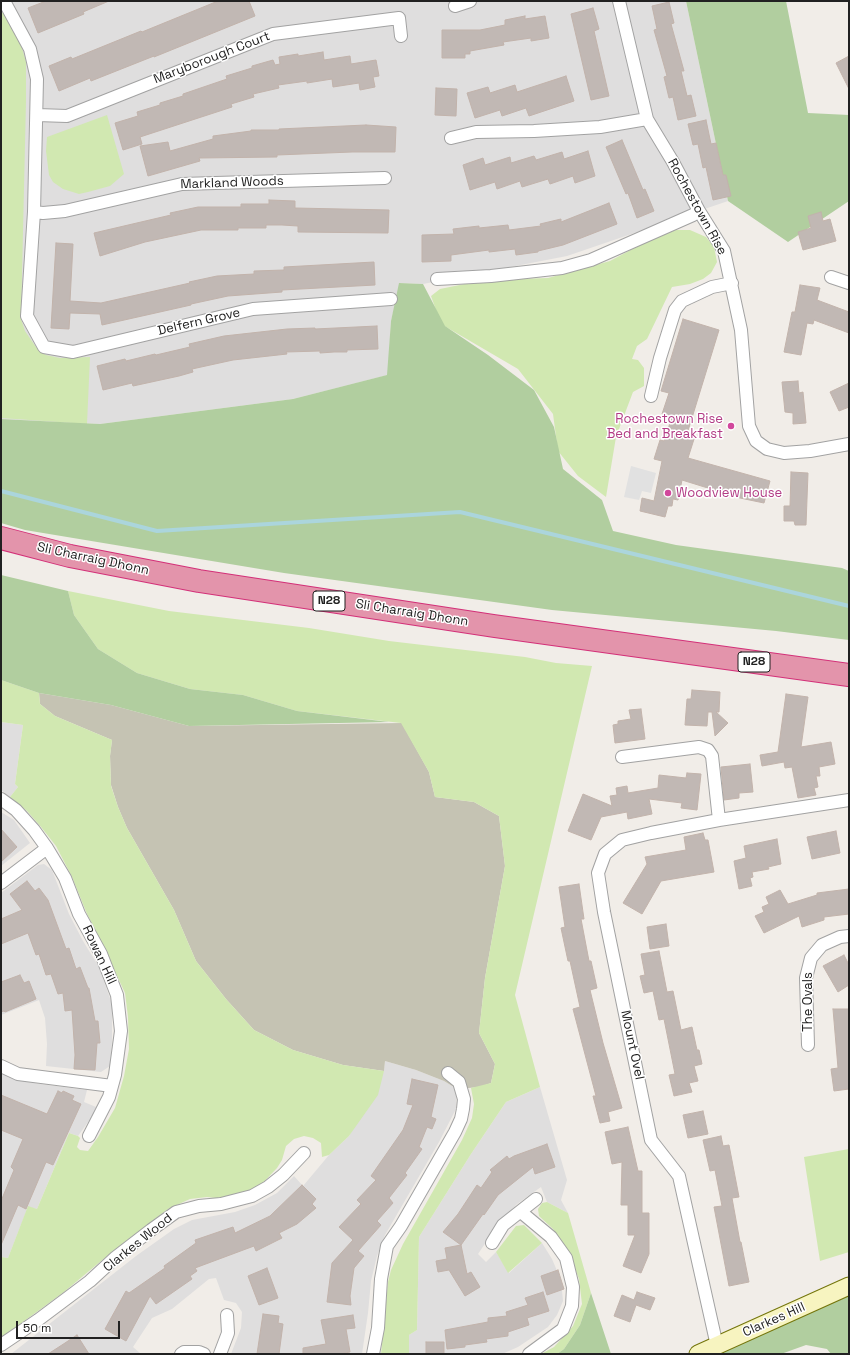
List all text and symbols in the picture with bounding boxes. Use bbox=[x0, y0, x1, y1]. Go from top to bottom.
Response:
street label: Maryborough Court bbox=[152, 29, 272, 87]
street label: Rochestown Rise bbox=[664, 156, 730, 258]
street label: Markland Woods bbox=[180, 173, 284, 193]
street label: Delfern Grove bbox=[156, 305, 242, 339]
place label: Rochestown Rise Bed and Breakfast bbox=[607, 411, 723, 442]
marker: Rochestown Rise Bed and Breakfast bbox=[726, 421, 736, 431]
place label: Woodview House bbox=[676, 485, 782, 501]
marker: Woodview House bbox=[663, 488, 673, 498]
street label: Sli Charraig Dhonn bbox=[36, 540, 150, 578]
road number: N28 bbox=[313, 591, 345, 611]
street label: Sli Charraig Dhonn bbox=[355, 596, 469, 630]
road number: N28 bbox=[738, 652, 770, 672]
street label: Rowan Hill bbox=[79, 923, 119, 987]
street label: The Ovals bbox=[800, 972, 816, 1032]
street label: Mount Ovel bbox=[617, 1009, 647, 1081]
street label: Clarkes Wood bbox=[100, 1210, 176, 1276]
street label: Clarkes Hill bbox=[740, 1299, 808, 1341]
scale bar bbox=[18, 1313, 122, 1339]
text: 50 m bbox=[23, 1320, 51, 1336]

